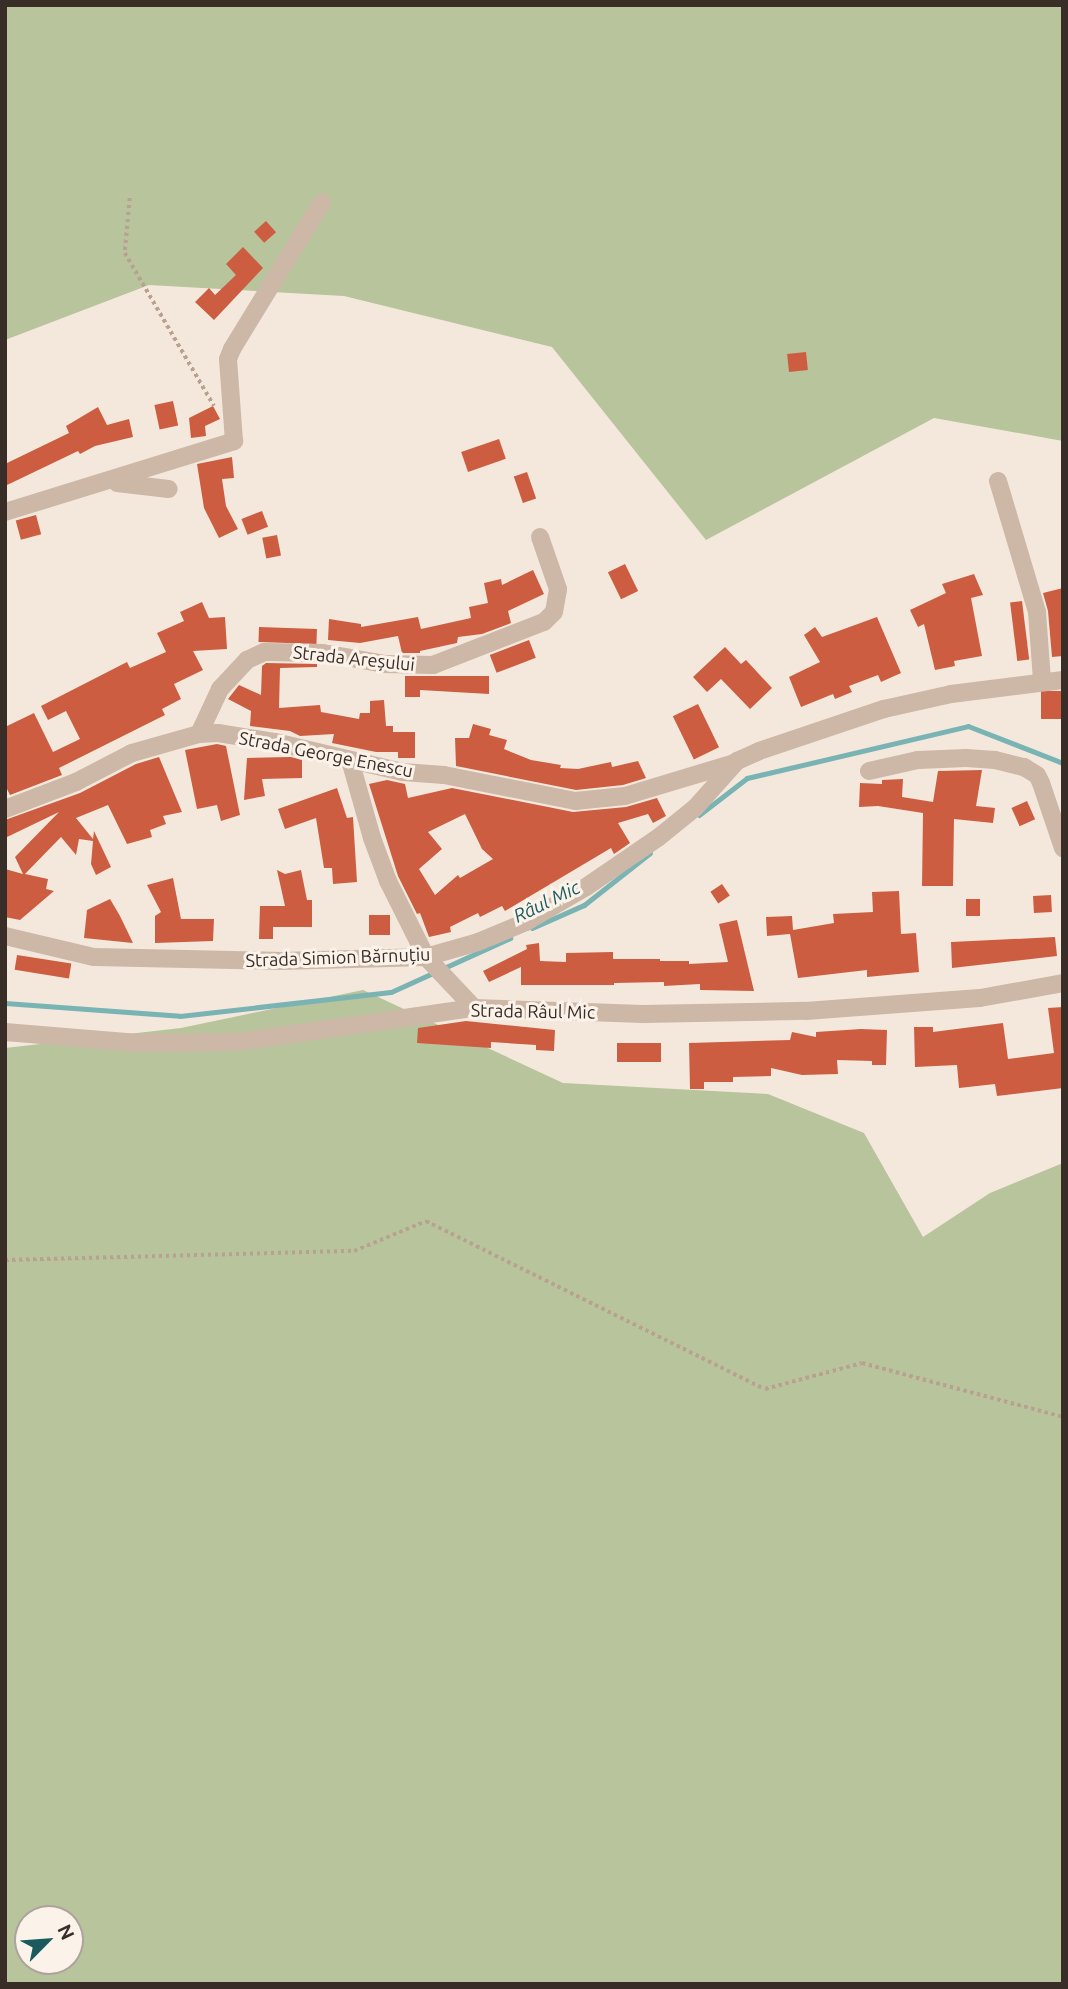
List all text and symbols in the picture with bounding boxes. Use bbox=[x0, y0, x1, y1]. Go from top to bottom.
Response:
street label: Strada Areșului bbox=[292, 641, 416, 675]
street label: Strada George Enescu bbox=[237, 727, 415, 781]
water label: Râul Mic bbox=[510, 876, 584, 928]
street label: Strada Simion Bărnuțiu bbox=[245, 943, 431, 971]
street label: Strada Râul Mic bbox=[471, 999, 595, 1023]
north arrow bbox=[14, 1905, 84, 1975]
text: N bbox=[53, 1921, 79, 1943]

